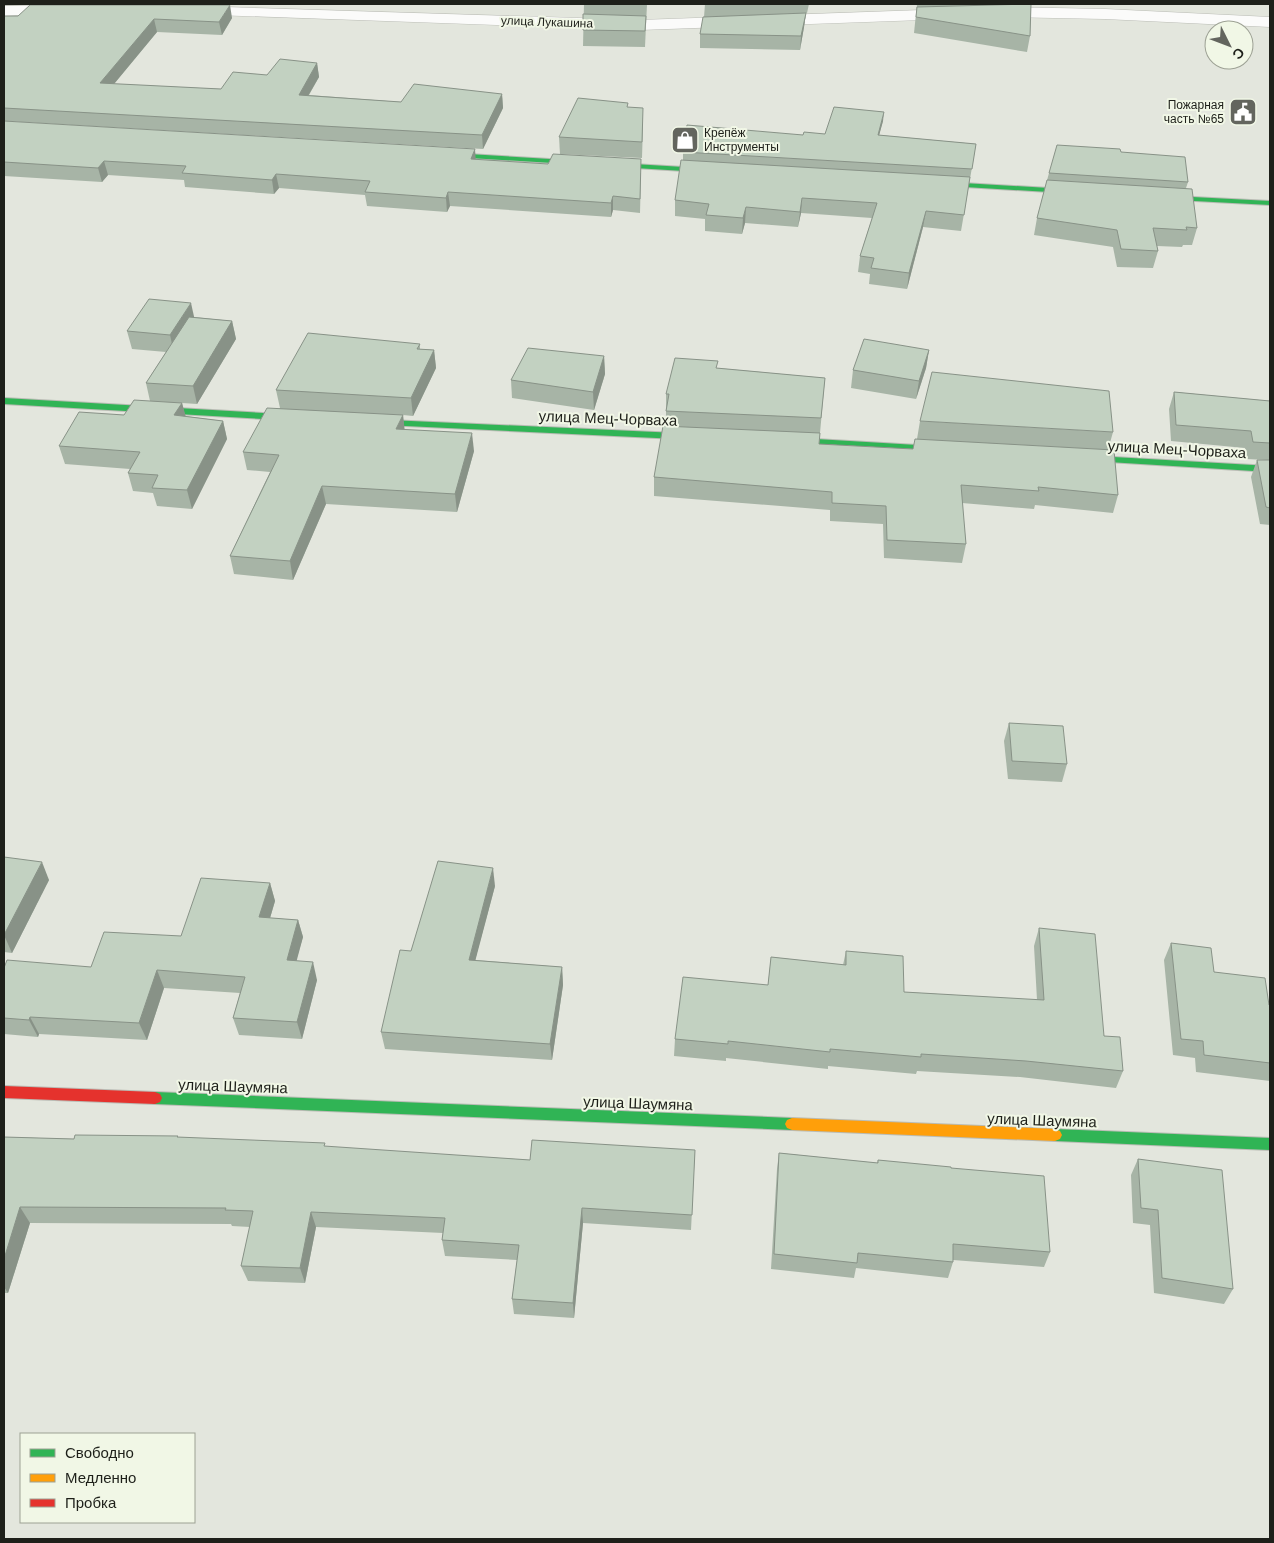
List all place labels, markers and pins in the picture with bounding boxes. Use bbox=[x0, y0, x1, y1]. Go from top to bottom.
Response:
public building icon: Пожарная часть №65 bbox=[1228, 97, 1258, 127]
place label: Пожарная часть №65 bbox=[1164, 98, 1224, 126]
shop icon: Крепёж Инструменты bbox=[670, 125, 700, 155]
place label: Крепёж Инструменты bbox=[704, 126, 779, 154]

